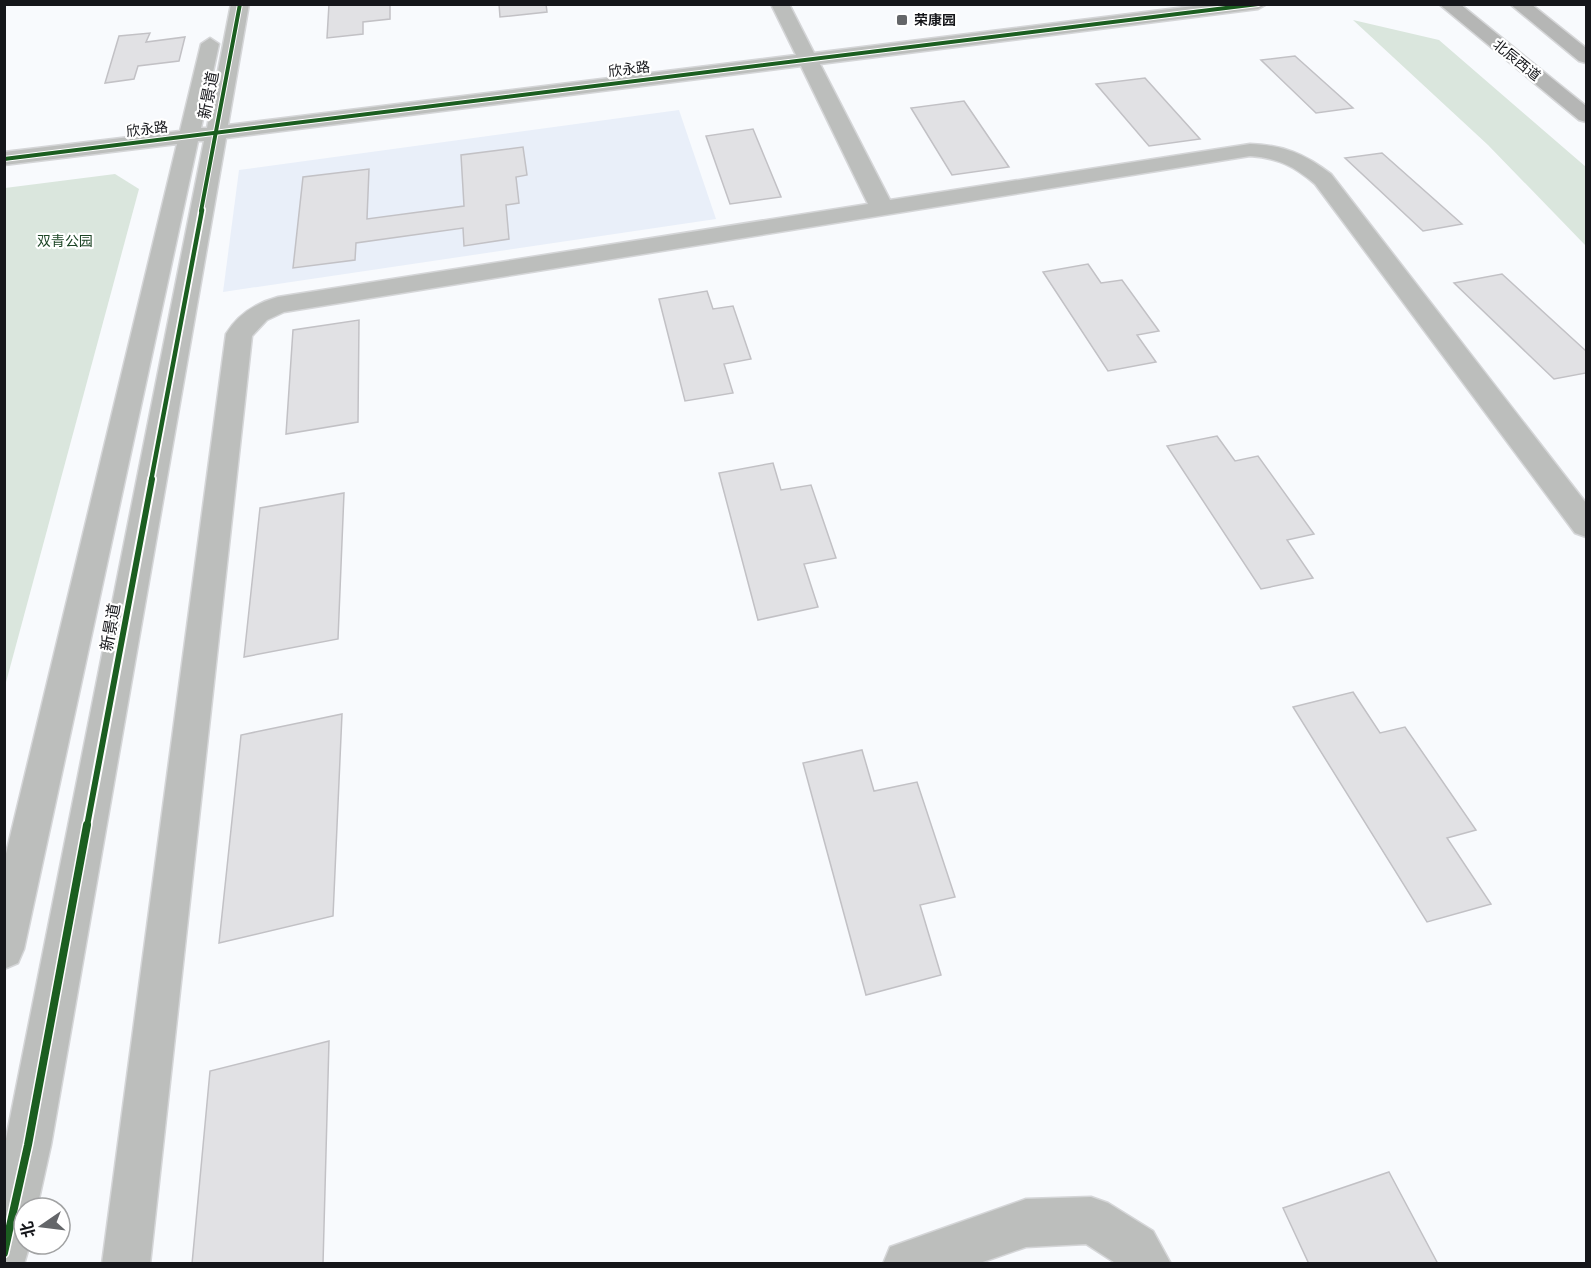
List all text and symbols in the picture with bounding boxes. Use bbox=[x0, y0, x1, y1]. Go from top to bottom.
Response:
place label: 荣康园 bbox=[914, 11, 956, 28]
marker: 荣康园 bbox=[895, 13, 909, 27]
street label: 北辰西道 bbox=[1490, 35, 1544, 84]
street label: 欣永路 bbox=[607, 58, 651, 79]
street label: 新景道 bbox=[194, 70, 222, 120]
street label: 欣永路 bbox=[125, 118, 169, 139]
park label: 双青公园 bbox=[37, 232, 93, 249]
street label: 新景道 bbox=[96, 602, 124, 652]
north arrow bbox=[12, 1196, 72, 1256]
text: 北 bbox=[16, 1219, 39, 1240]

